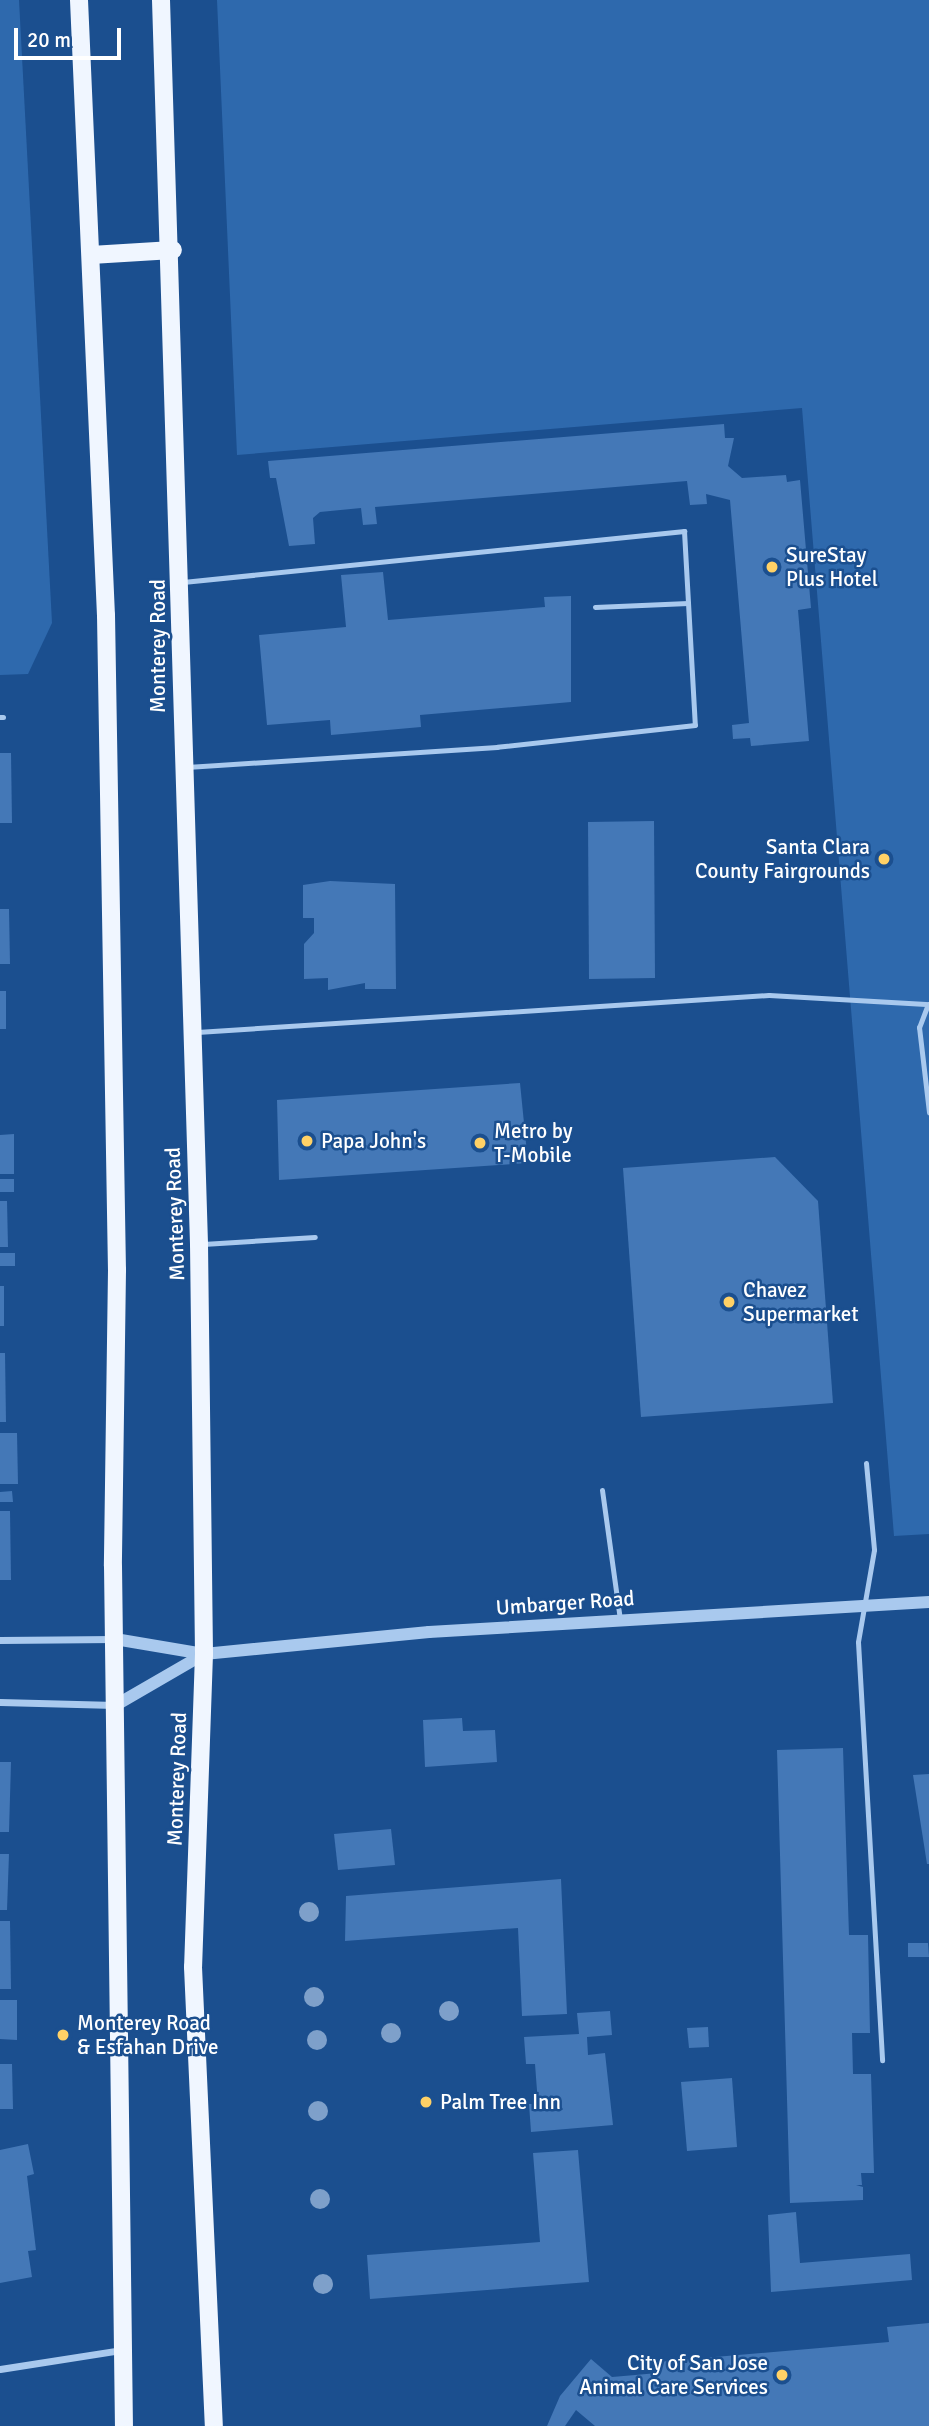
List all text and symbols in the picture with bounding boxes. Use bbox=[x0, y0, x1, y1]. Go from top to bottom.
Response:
scale bar bbox=[18, 14, 124, 58]
text: 20 m bbox=[27, 27, 71, 53]
place label: SureStay Plus Hotel bbox=[786, 542, 878, 592]
marker: SureStay Plus Hotel bbox=[764, 559, 780, 575]
street label: Monterey Road bbox=[145, 579, 171, 713]
place label: Santa Clara County Fairgrounds bbox=[695, 834, 870, 884]
marker: Santa Clara County Fairgrounds bbox=[876, 851, 892, 867]
place label: Metro by T-Mobile bbox=[494, 1118, 573, 1168]
place label: Papa John's bbox=[321, 1128, 426, 1154]
marker: Papa John's bbox=[299, 1133, 315, 1149]
marker: Metro by T-Mobile bbox=[472, 1135, 488, 1151]
street label: Monterey Road bbox=[160, 1147, 190, 1281]
place label: Chavez Supermarket bbox=[743, 1277, 859, 1327]
marker: Chavez Supermarket bbox=[721, 1294, 737, 1310]
street label: Umbarger Road bbox=[495, 1586, 635, 1620]
street label: Monterey Road bbox=[162, 1712, 192, 1846]
place label: Monterey Road & Esfahan Drive bbox=[77, 2010, 219, 2060]
marker: Monterey Road & Esfahan Drive bbox=[55, 2027, 71, 2043]
place label: Palm Tree Inn bbox=[440, 2089, 561, 2115]
marker: Palm Tree Inn bbox=[418, 2094, 434, 2110]
place label: City of San Jose Animal Care Services bbox=[579, 2350, 768, 2400]
marker: City of San Jose Animal Care Services bbox=[774, 2367, 790, 2383]

